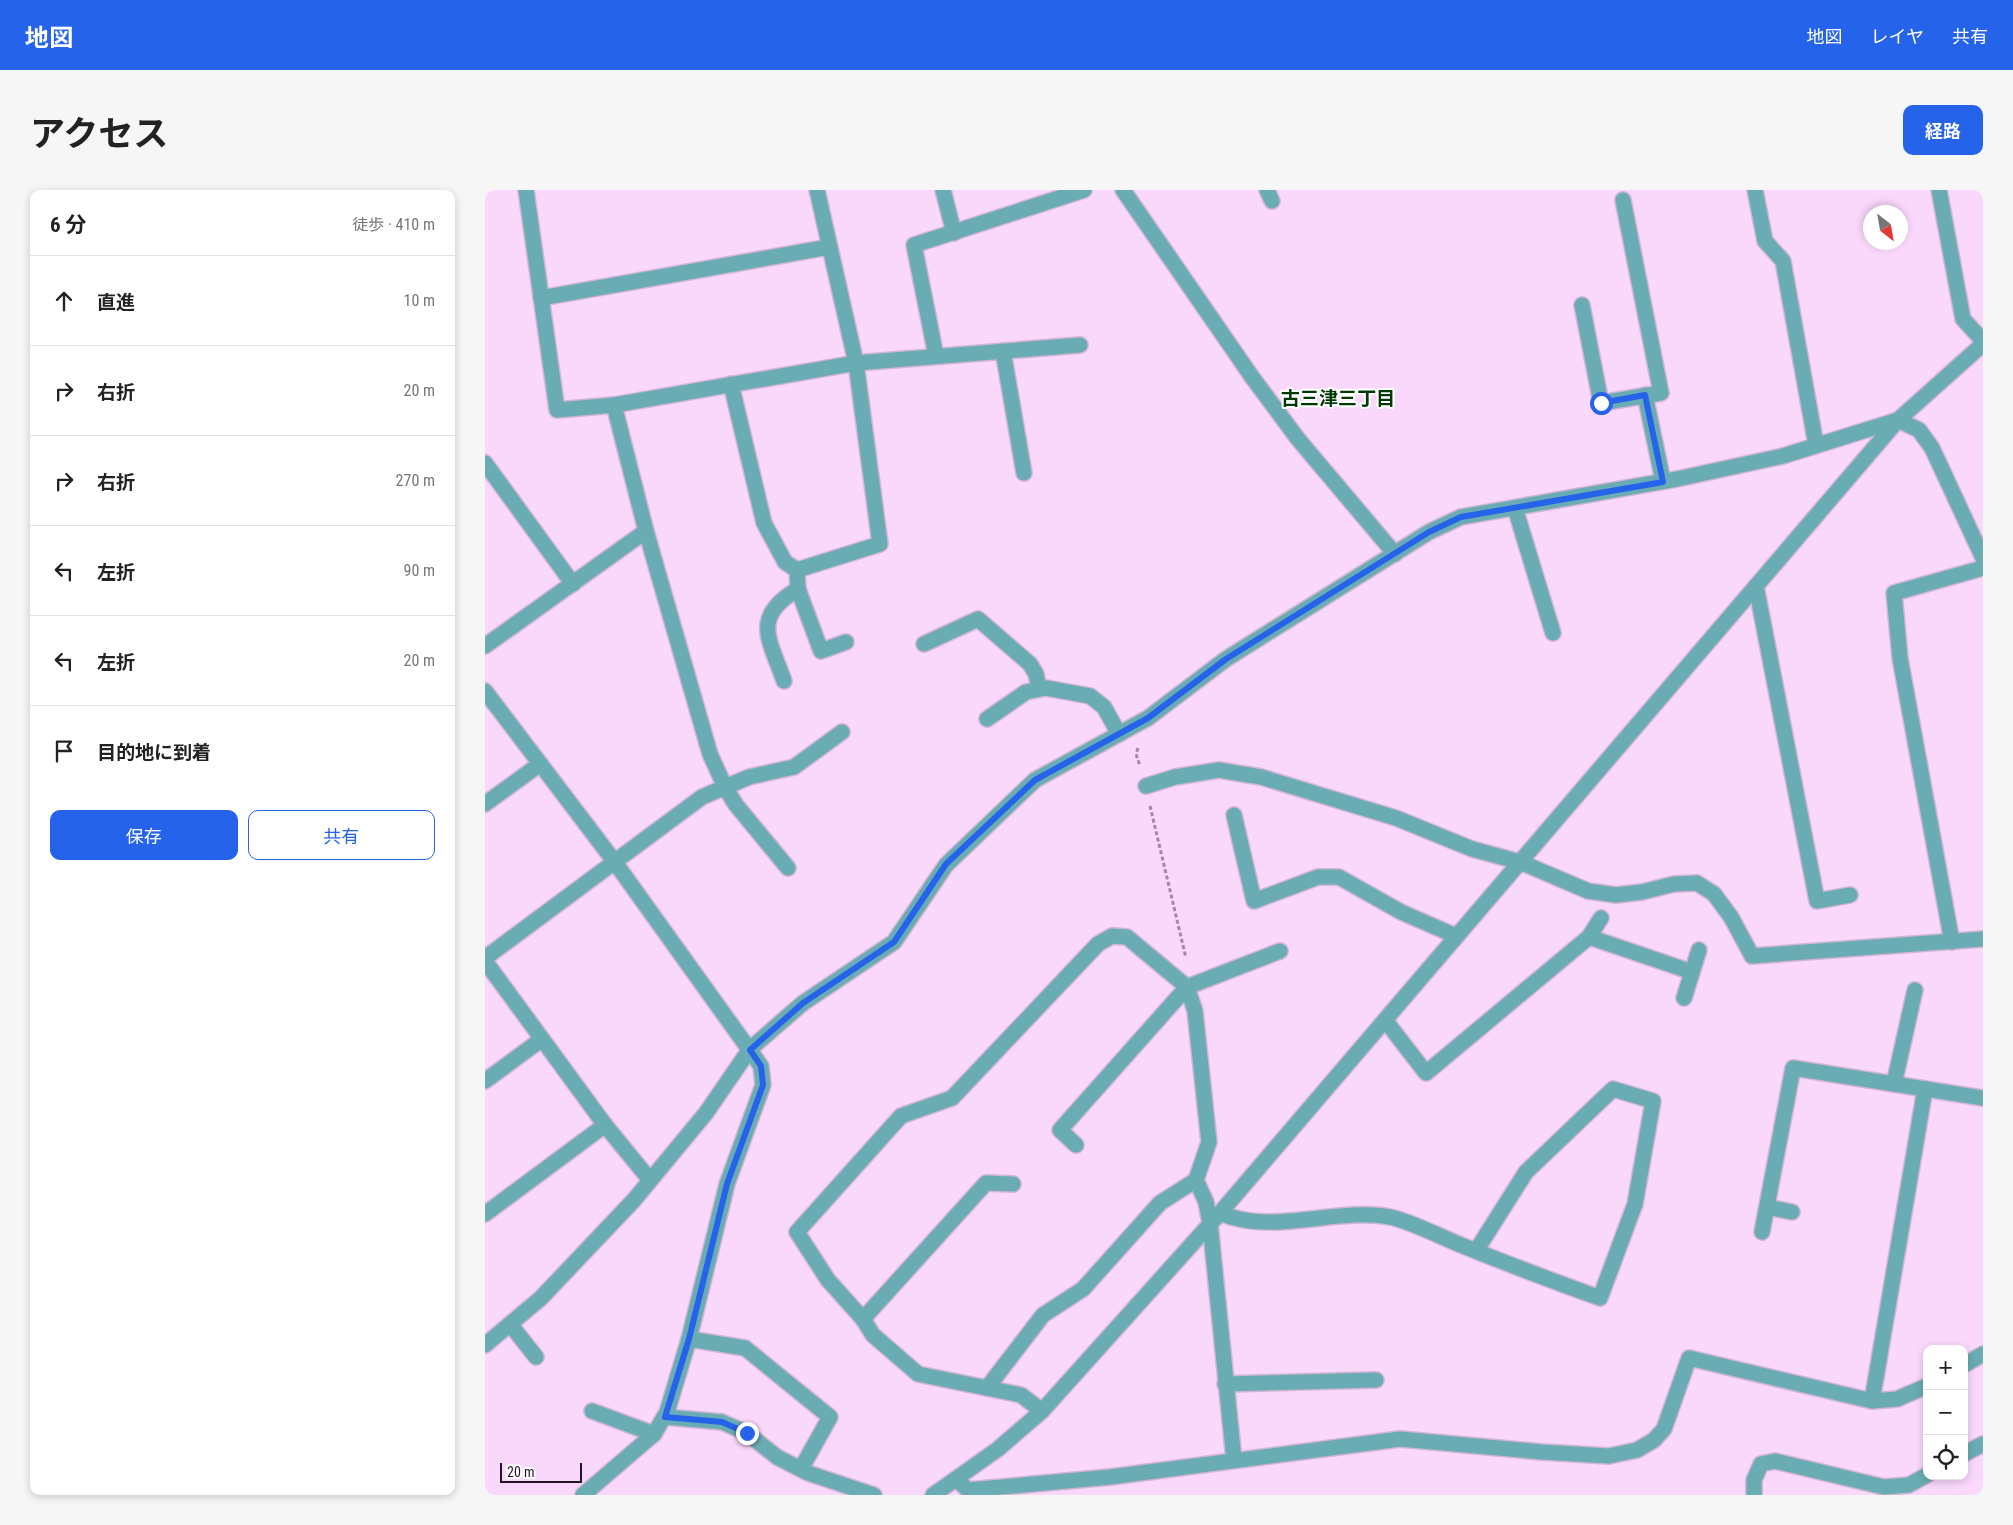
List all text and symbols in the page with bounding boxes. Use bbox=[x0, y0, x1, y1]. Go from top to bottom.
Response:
text: 地図 bbox=[25, 24, 73, 52]
text: 地図 bbox=[1807, 26, 1843, 47]
text: レイヤ bbox=[1871, 26, 1924, 47]
text: 共有 bbox=[1952, 26, 1988, 47]
button: 経路 bbox=[1903, 105, 1983, 155]
text: アクセス bbox=[30, 114, 168, 155]
north arrow bbox=[1863, 205, 1908, 250]
text: 6 分 bbox=[50, 213, 86, 237]
text: 徒歩 · 410 m bbox=[352, 215, 435, 234]
icon: ahead bbox=[50, 287, 78, 315]
text: 直進 bbox=[97, 291, 135, 314]
text: 10 m bbox=[403, 291, 435, 310]
icon: right bbox=[50, 377, 78, 405]
text: 右折 bbox=[97, 381, 135, 404]
text: 20 m bbox=[403, 381, 435, 400]
district label: 古三津三丁目 bbox=[1281, 387, 1395, 410]
route start bbox=[1590, 392, 1613, 415]
icon: right bbox=[50, 467, 78, 495]
text: 右折 bbox=[97, 471, 135, 494]
text: 270 m bbox=[396, 471, 435, 490]
icon: left bbox=[50, 557, 78, 585]
text: 左折 bbox=[97, 561, 135, 584]
text: 90 m bbox=[403, 561, 435, 580]
icon: left bbox=[50, 647, 78, 675]
text: 左折 bbox=[97, 651, 135, 674]
text: 20 m bbox=[403, 651, 435, 670]
icon: arrive bbox=[50, 737, 78, 765]
text: 目的地に到着 bbox=[97, 741, 211, 764]
button: 保存 bbox=[50, 810, 238, 860]
button: 共有 bbox=[248, 810, 435, 860]
map controls bbox=[1923, 1345, 1968, 1480]
button: + bbox=[1923, 1345, 1968, 1390]
button: − bbox=[1923, 1390, 1968, 1435]
route end bbox=[736, 1422, 759, 1445]
button: locate bbox=[1923, 1435, 1968, 1480]
scale bar bbox=[500, 1460, 583, 1483]
text: 20 m bbox=[507, 1464, 535, 1480]

